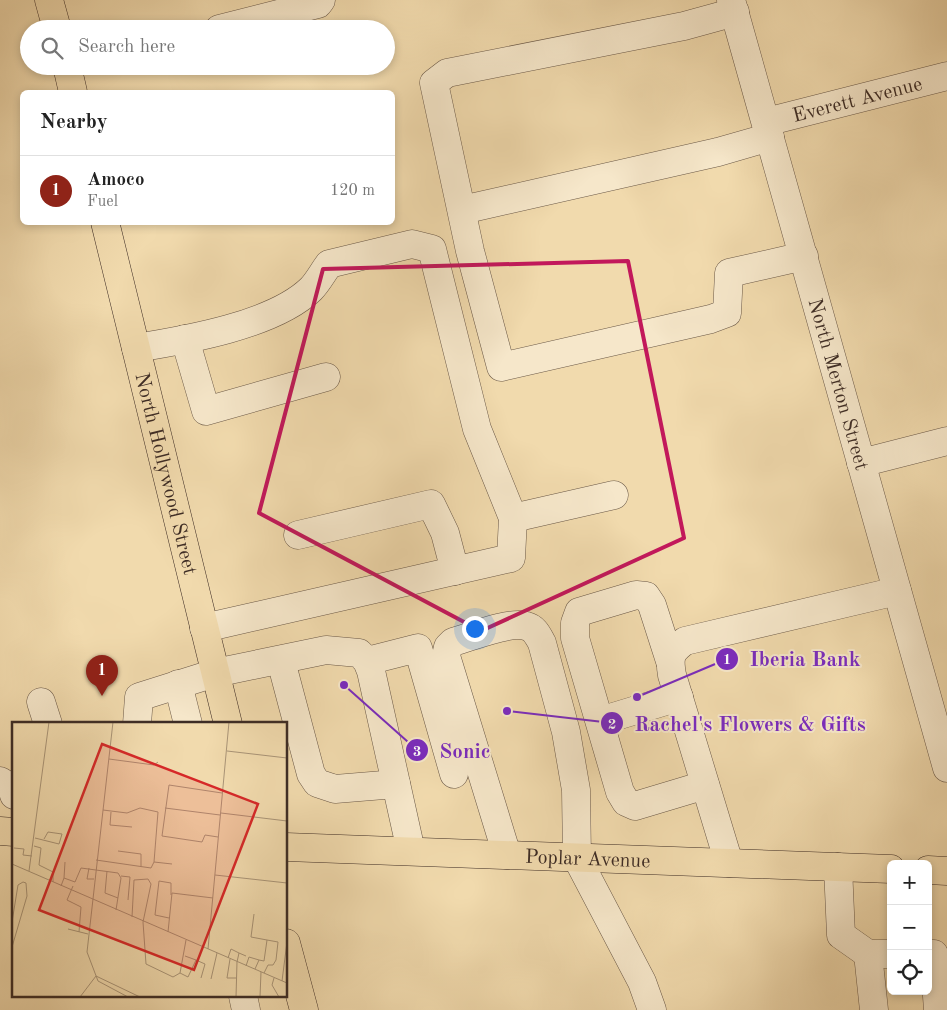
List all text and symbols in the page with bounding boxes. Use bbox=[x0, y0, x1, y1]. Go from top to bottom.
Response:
search box bbox=[20, 20, 395, 75]
icon: search bbox=[38, 34, 66, 62]
text: Search here bbox=[78, 38, 175, 57]
street label: Everett Avenue bbox=[791, 75, 925, 127]
text: Nearby bbox=[40, 112, 108, 133]
text: Amoco bbox=[87, 171, 145, 190]
text: 1 bbox=[51, 183, 61, 199]
text: 120 m bbox=[330, 183, 375, 199]
text: Fuel bbox=[87, 194, 118, 210]
street label: North Merton Street bbox=[803, 296, 871, 473]
street label: North Hollywood Street bbox=[130, 371, 199, 577]
your location bbox=[462, 616, 488, 642]
callout: Iberia Bank bbox=[714, 641, 871, 677]
text: Iberia Bank bbox=[749, 650, 861, 671]
text: 1 bbox=[723, 653, 731, 668]
pin: 1 bbox=[86, 655, 118, 696]
callout: Rachel's Flowers & Gifts bbox=[600, 705, 876, 741]
text: Rachel's Flowers & Gifts bbox=[634, 715, 866, 736]
text: 2 bbox=[608, 718, 616, 733]
inset map bbox=[12, 722, 288, 998]
callout: Sonic bbox=[404, 732, 500, 768]
text: Sonic bbox=[439, 742, 491, 763]
text: 3 bbox=[413, 745, 421, 760]
street label: Poplar Avenue bbox=[525, 848, 651, 872]
map controls bbox=[887, 860, 932, 995]
button: + bbox=[887, 860, 932, 905]
button: − bbox=[887, 905, 932, 950]
button: locate bbox=[887, 950, 932, 995]

